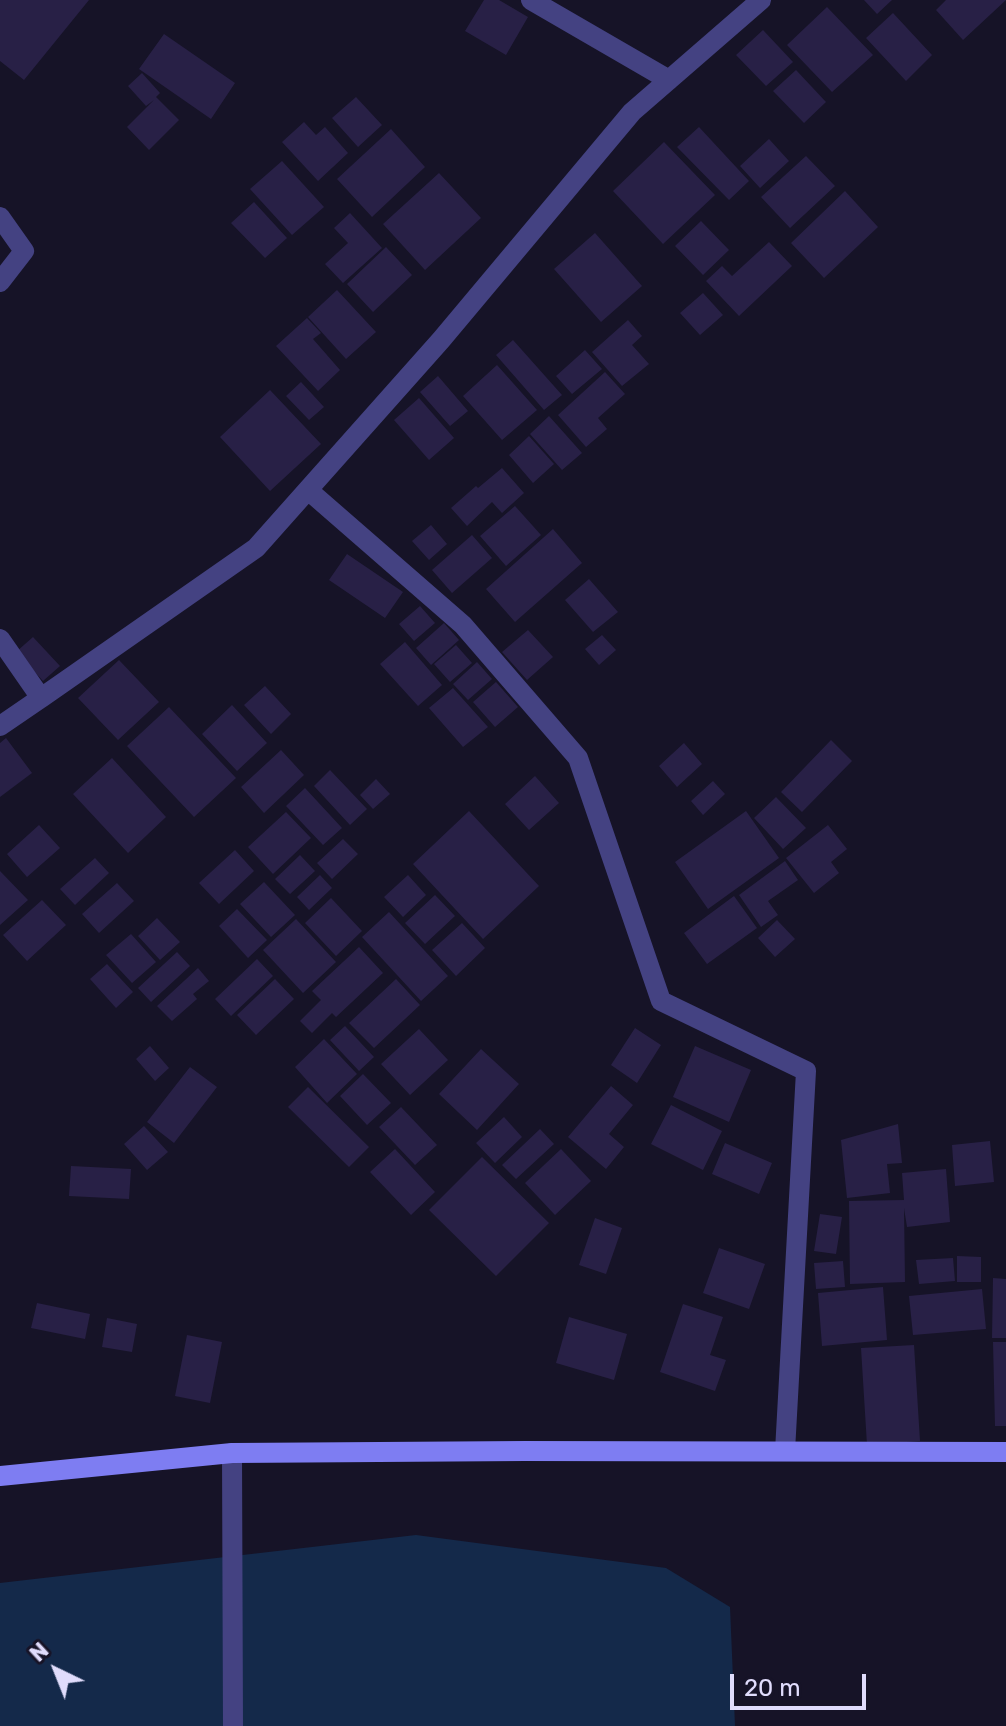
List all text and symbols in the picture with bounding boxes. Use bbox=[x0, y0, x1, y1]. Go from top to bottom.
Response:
north arrow bbox=[16, 1630, 96, 1710]
text: N bbox=[24, 1637, 54, 1667]
scale bar bbox=[734, 1658, 870, 1708]
text: 20 m bbox=[744, 1674, 801, 1702]

